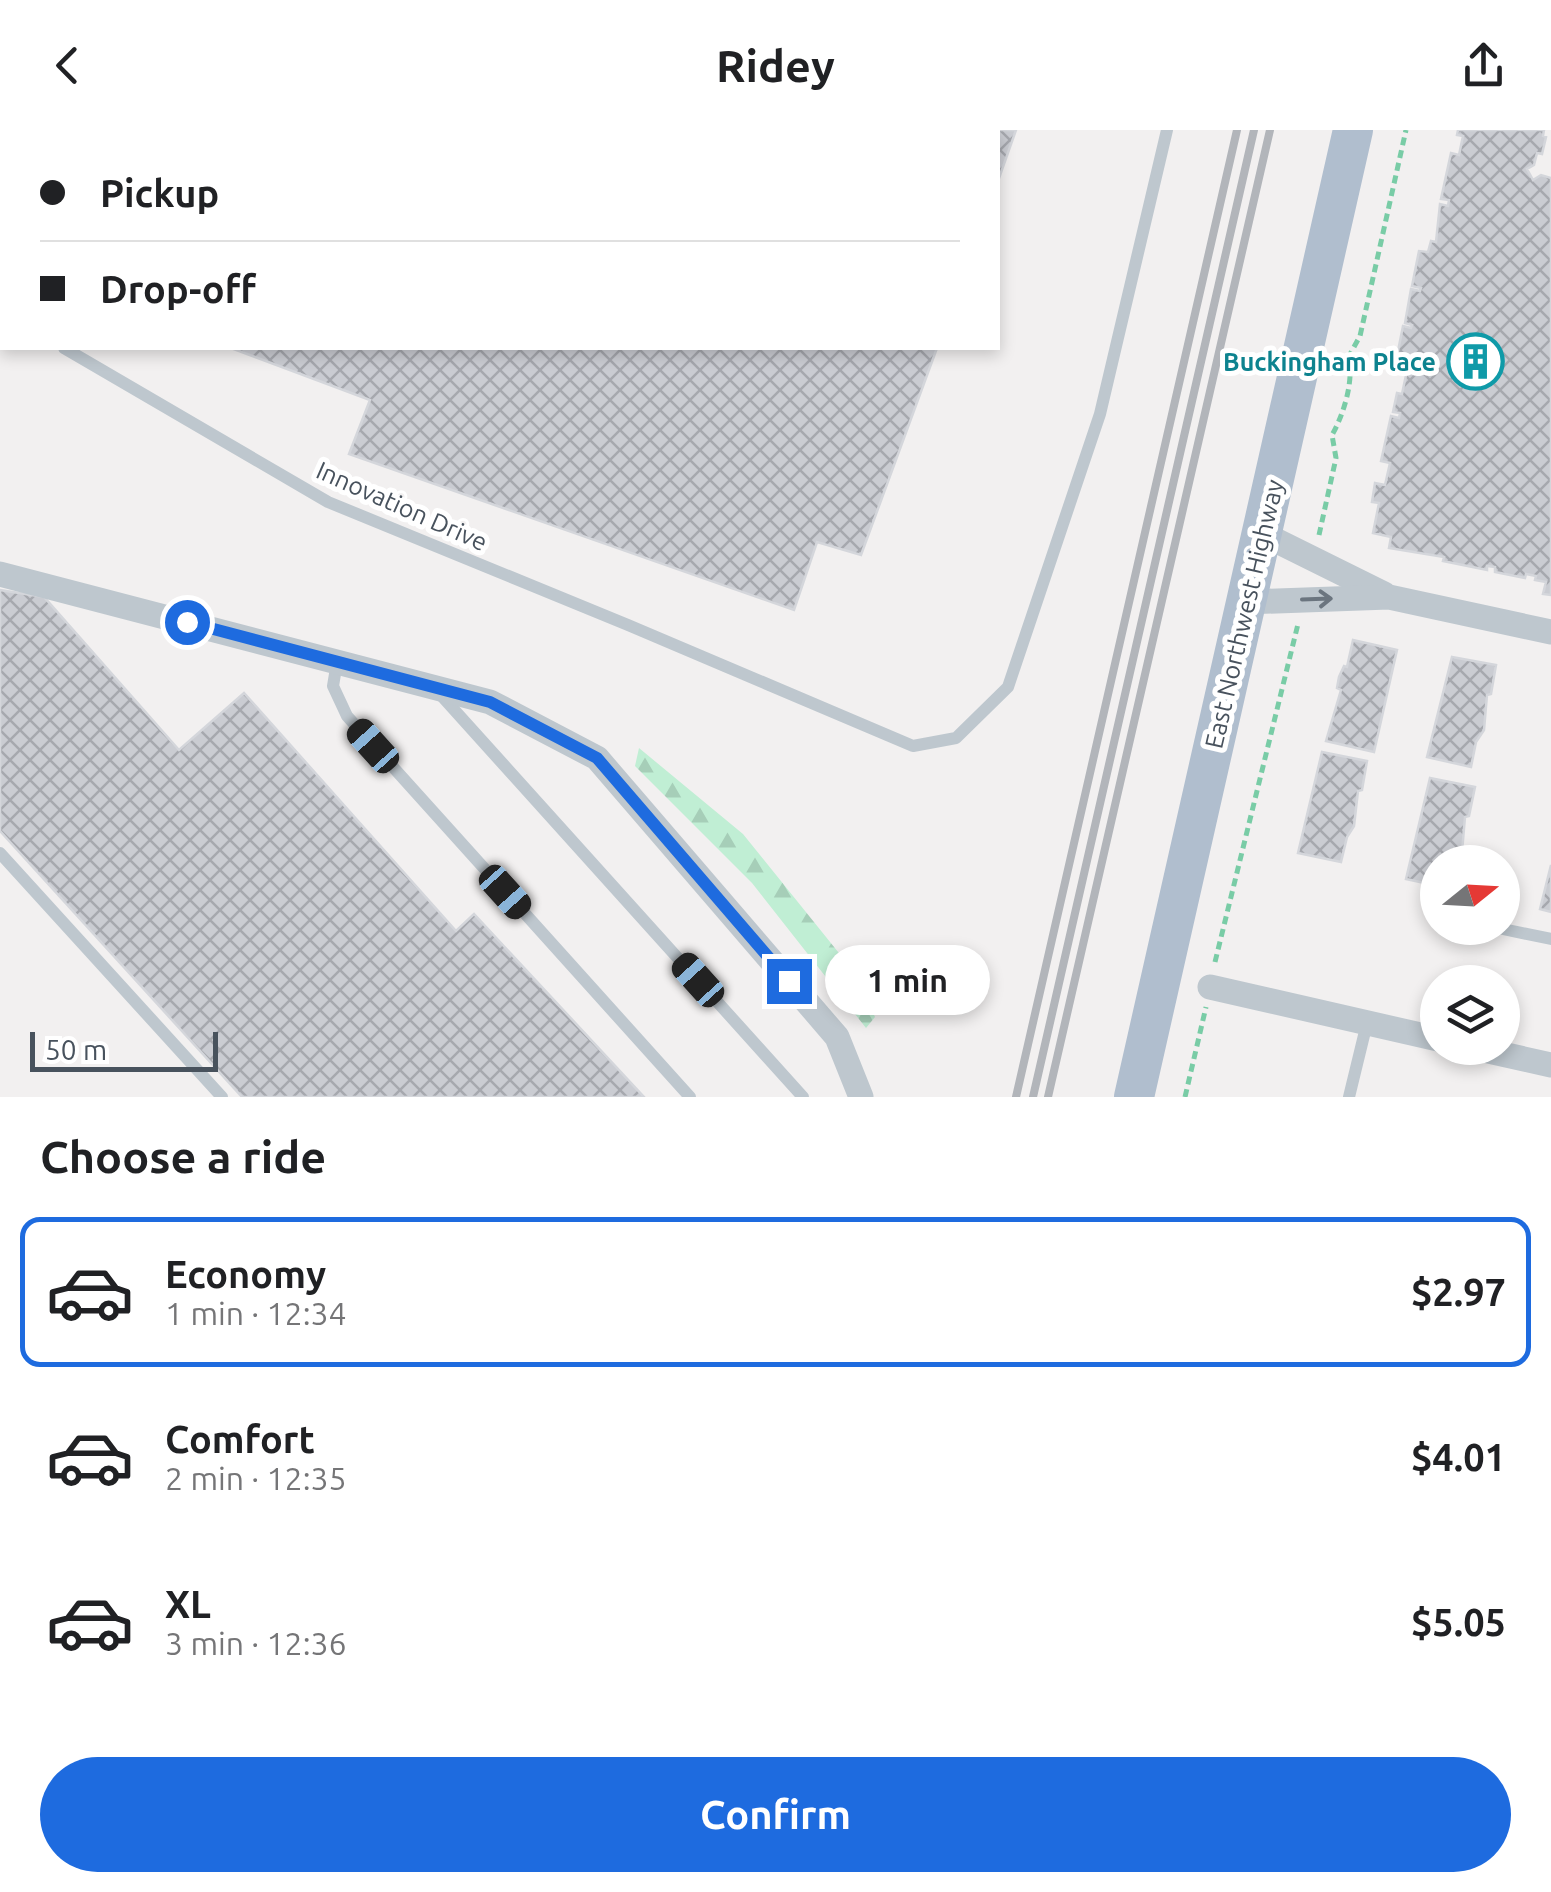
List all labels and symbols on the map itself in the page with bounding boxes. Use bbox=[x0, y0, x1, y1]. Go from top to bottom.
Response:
building icon: Buckingham Place bbox=[1445, 332, 1505, 392]
place label: Buckingham Place bbox=[1223, 348, 1436, 376]
street label: Innovation Drive bbox=[312, 456, 492, 556]
street label: East Northwest Highway bbox=[1199, 477, 1289, 751]
one-way arrow bbox=[1301, 589, 1333, 608]
route start bbox=[165, 600, 210, 645]
car bbox=[342, 714, 404, 778]
north arrow bbox=[1420, 845, 1520, 945]
car bbox=[474, 860, 536, 924]
callout: 1 min bbox=[824, 946, 989, 1016]
car bbox=[667, 948, 729, 1012]
route end bbox=[767, 959, 812, 1004]
scale bar bbox=[30, 1027, 218, 1071]

